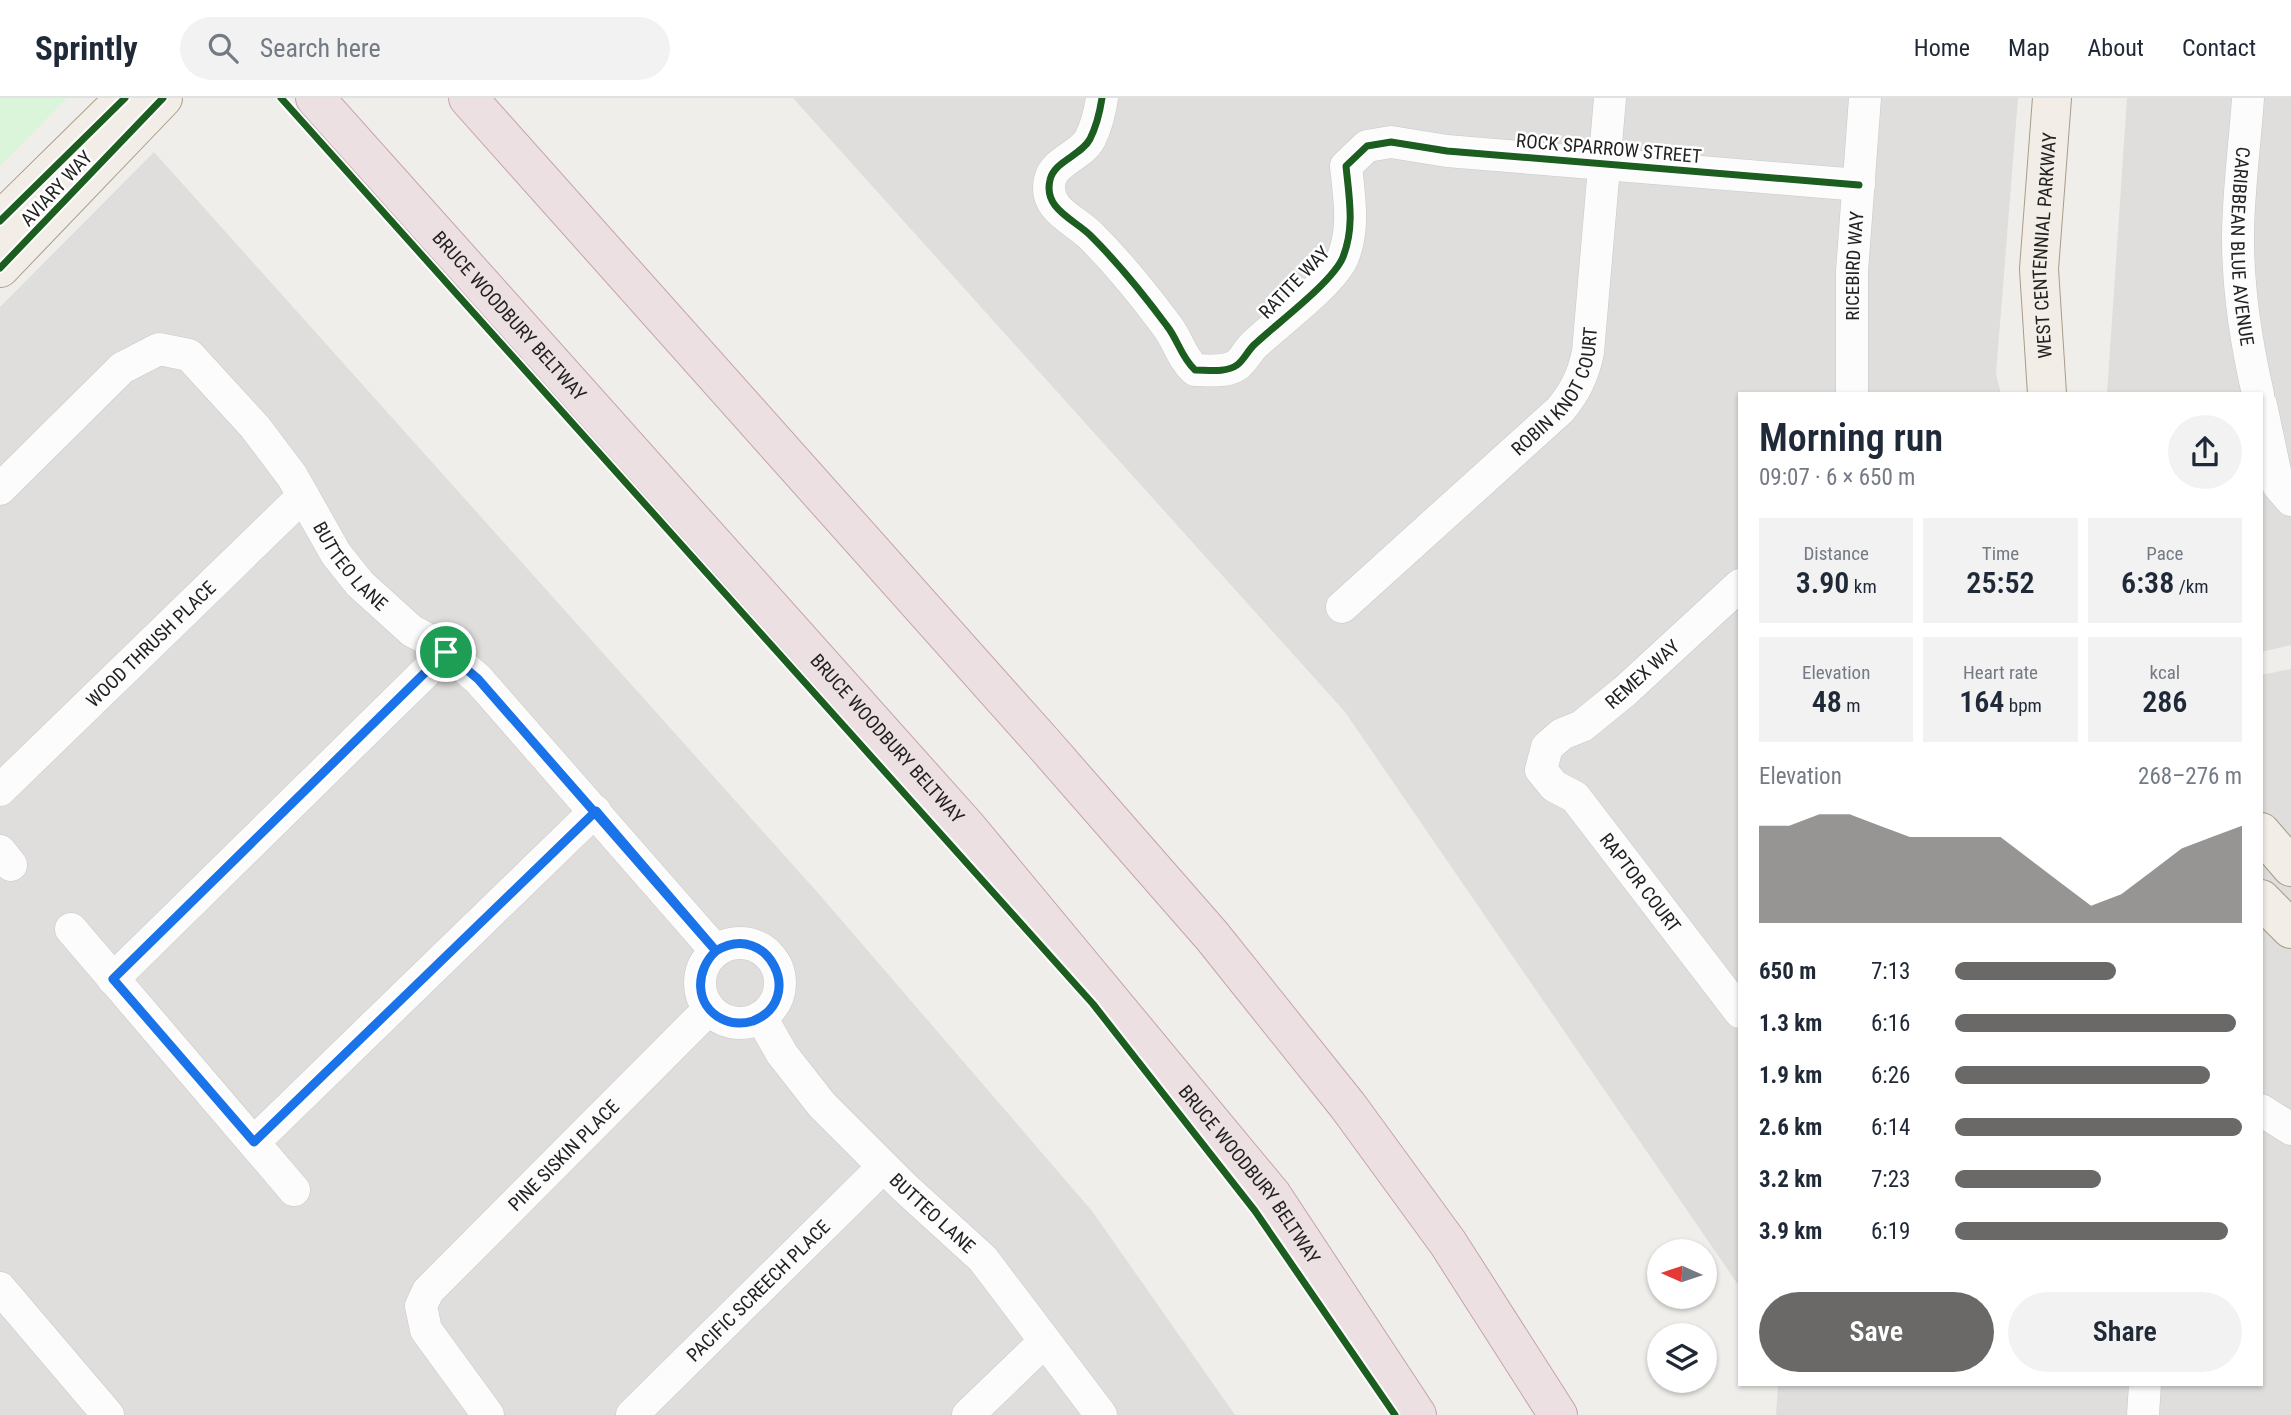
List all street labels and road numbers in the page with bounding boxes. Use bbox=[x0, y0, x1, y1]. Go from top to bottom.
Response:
street label: ROCK SPARROW STREET bbox=[1515, 129, 1703, 168]
street label: WEST CENTENNIAL PARKWAY bbox=[2028, 132, 2061, 359]
street label: AVIARY WAY bbox=[16, 146, 97, 231]
street label: CARIBBEAN BLUE AVENUE bbox=[2226, 146, 2259, 348]
street label: RICEBIRD WAY bbox=[1841, 210, 1868, 321]
street label: BRUCE WOODBURY BELTWAY bbox=[428, 227, 591, 405]
street label: RATITE WAY bbox=[1254, 241, 1335, 323]
street label: ROBIN KNOT COURT bbox=[1507, 326, 1602, 460]
street label: BUTTEO LANE bbox=[308, 518, 392, 616]
street label: WOOD THRUSH PLACE bbox=[82, 576, 221, 712]
street label: REMEX WAY bbox=[1600, 635, 1684, 714]
street label: BRUCE WOODBURY BELTWAY bbox=[805, 649, 969, 828]
street label: RAPTOR COURT bbox=[1595, 828, 1686, 937]
street label: BRUCE WOODBURY BELTWAY bbox=[1174, 1080, 1325, 1268]
street label: PINE SISKIN PLACE bbox=[503, 1095, 624, 1216]
street label: BUTTEO LANE bbox=[885, 1169, 980, 1258]
street label: PACIFIC SCREECH PLACE bbox=[682, 1215, 835, 1367]

